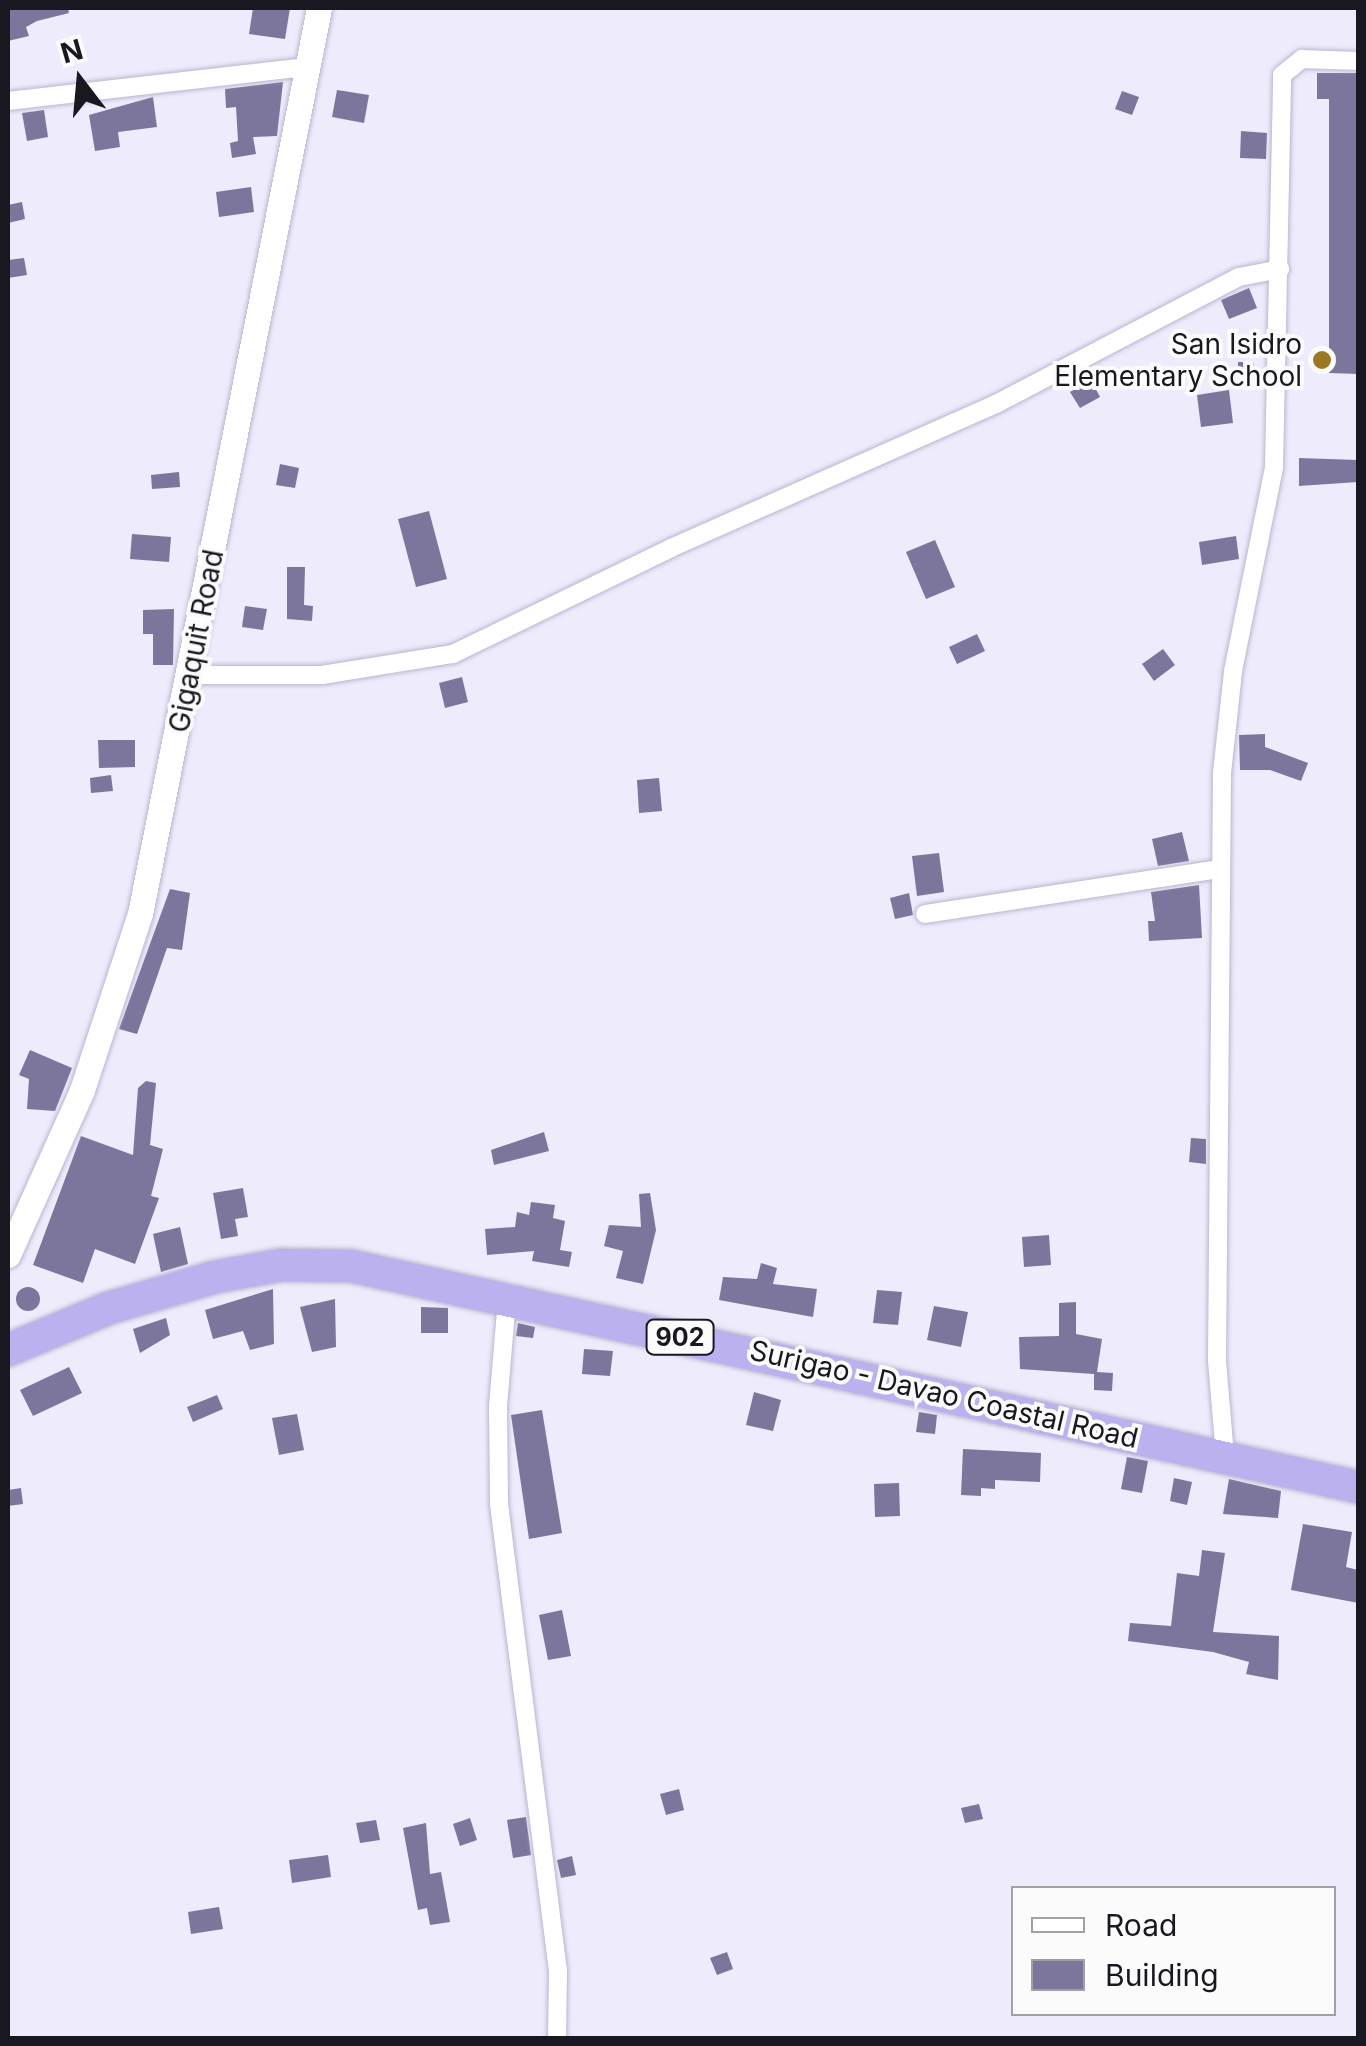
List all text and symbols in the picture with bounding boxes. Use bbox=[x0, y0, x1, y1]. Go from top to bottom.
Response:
north arrow bbox=[30, 30, 130, 130]
text: N bbox=[57, 32, 87, 70]
place label: San Isidro Elementary School bbox=[1054, 327, 1302, 393]
marker: San Isidro Elementary School bbox=[1311, 349, 1333, 371]
street label: Gigaquit Road bbox=[162, 547, 230, 735]
road number: 902 bbox=[645, 1317, 715, 1357]
street label: Surigao - Davao Coastal Road bbox=[747, 1333, 1141, 1455]
legend bbox=[1011, 1886, 1336, 2016]
text: Road bbox=[1105, 1907, 1177, 1943]
text: Building bbox=[1105, 1957, 1219, 1993]

